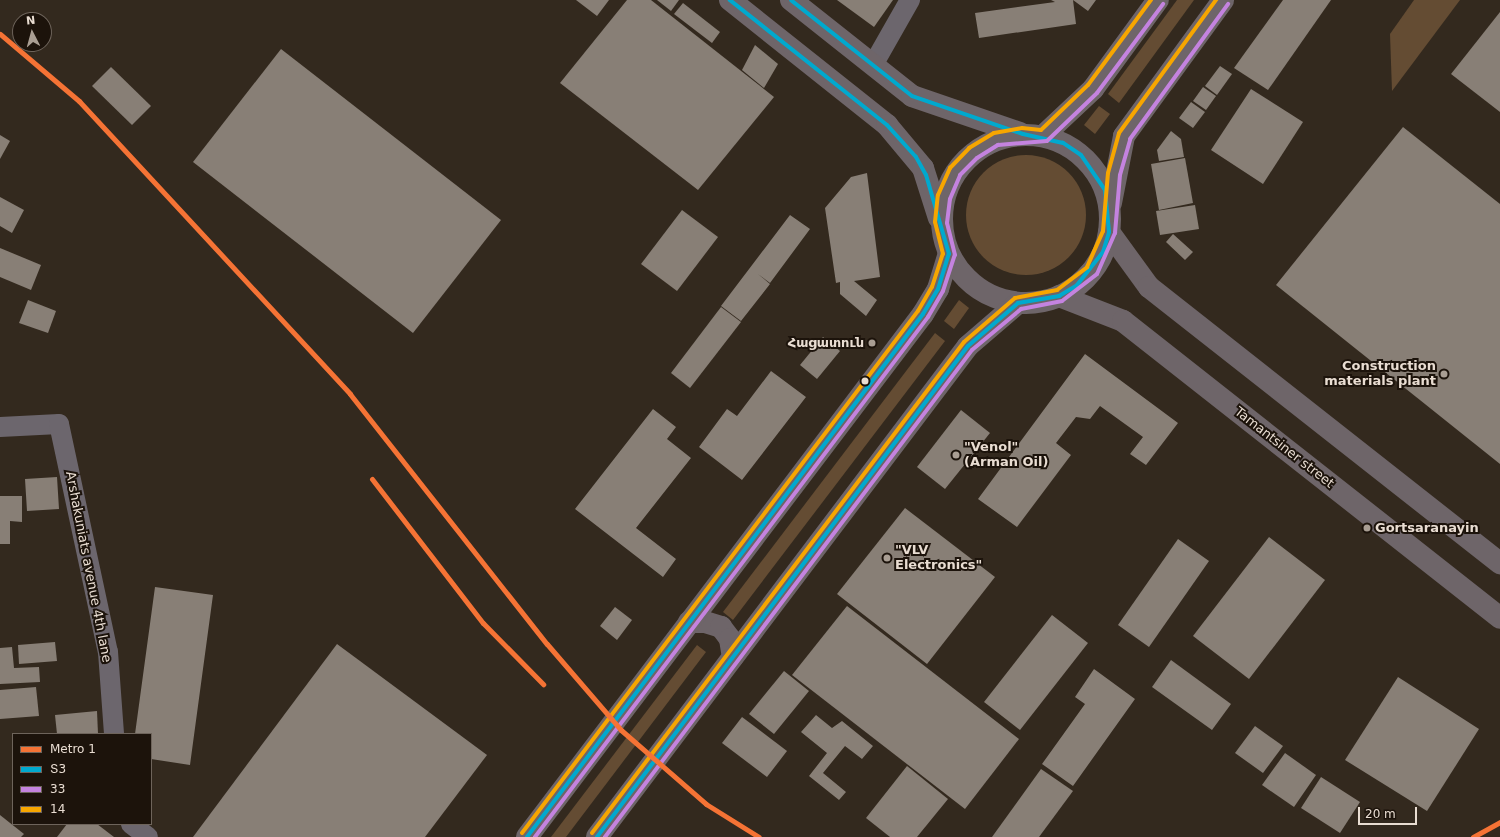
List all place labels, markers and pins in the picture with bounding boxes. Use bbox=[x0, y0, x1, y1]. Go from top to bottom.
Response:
place label: Հացատուն bbox=[788, 335, 864, 351]
marker: Հացատուն bbox=[867, 338, 877, 348]
place label: Construction materials plant bbox=[1324, 359, 1436, 390]
marker: Construction materials plant bbox=[1439, 369, 1449, 379]
unlabelled marker bbox=[860, 376, 870, 386]
place label: "Venol" (Arman Oil) bbox=[964, 440, 1048, 471]
marker: "Venol" (Arman Oil) bbox=[951, 450, 961, 460]
place label: Gortsaranayin bbox=[1375, 520, 1479, 536]
marker: Gortsaranayin bbox=[1362, 523, 1372, 533]
place label: "VLV Electronics" bbox=[895, 543, 982, 574]
marker: "VLV Electronics" bbox=[882, 553, 892, 563]

